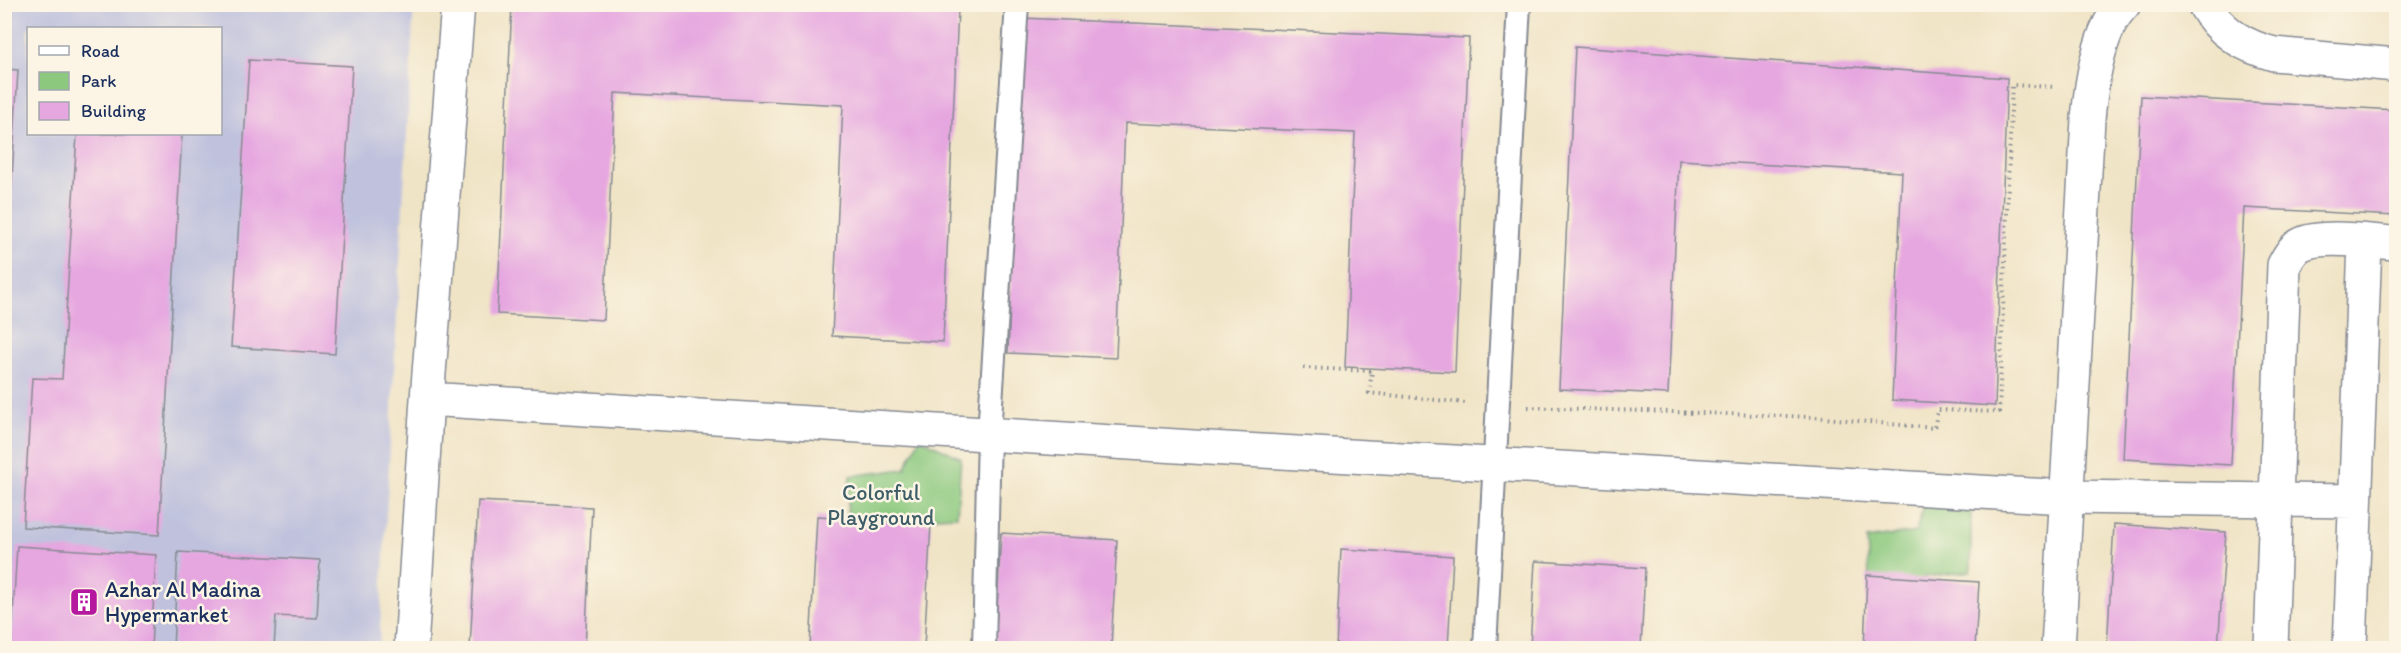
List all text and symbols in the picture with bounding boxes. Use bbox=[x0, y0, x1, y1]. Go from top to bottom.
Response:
legend bbox=[27, 27, 222, 135]
text: Road bbox=[81, 40, 120, 62]
text: Park bbox=[81, 70, 116, 92]
text: Building bbox=[81, 100, 147, 122]
park label: Colorful Playground bbox=[827, 479, 935, 531]
place label: Azhar Al Madina Hypermarket bbox=[105, 576, 262, 628]
building icon: Azhar Al Madina Hypermarket bbox=[68, 586, 100, 618]

